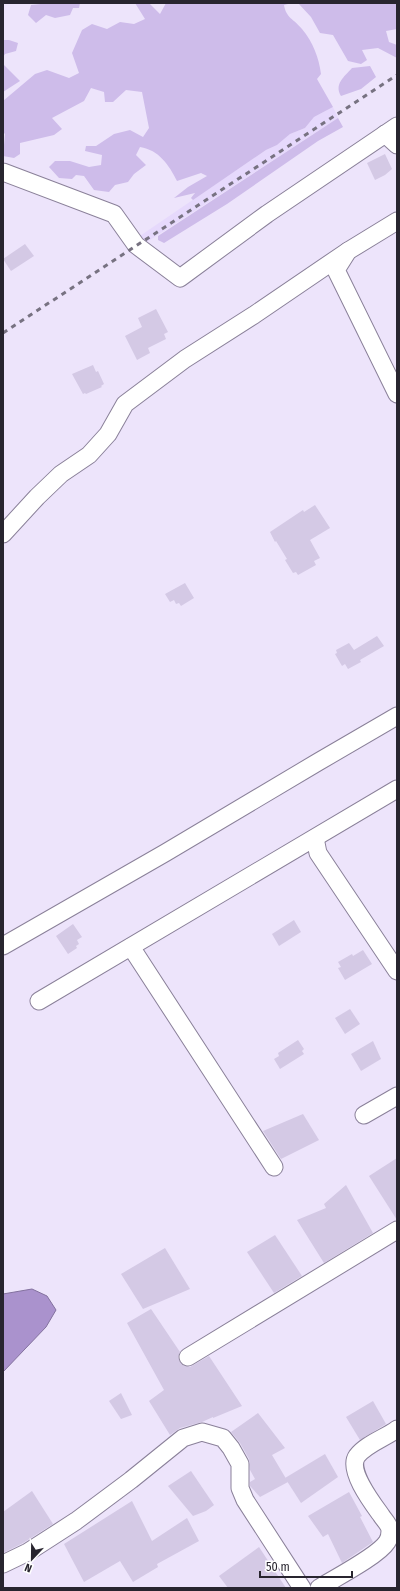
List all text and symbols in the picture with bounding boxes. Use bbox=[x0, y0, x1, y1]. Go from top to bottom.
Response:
north arrow bbox=[12, 1539, 52, 1579]
scale bar bbox=[260, 1553, 352, 1579]
text: 50 m bbox=[266, 1560, 290, 1574]
text: N bbox=[23, 1561, 34, 1575]

